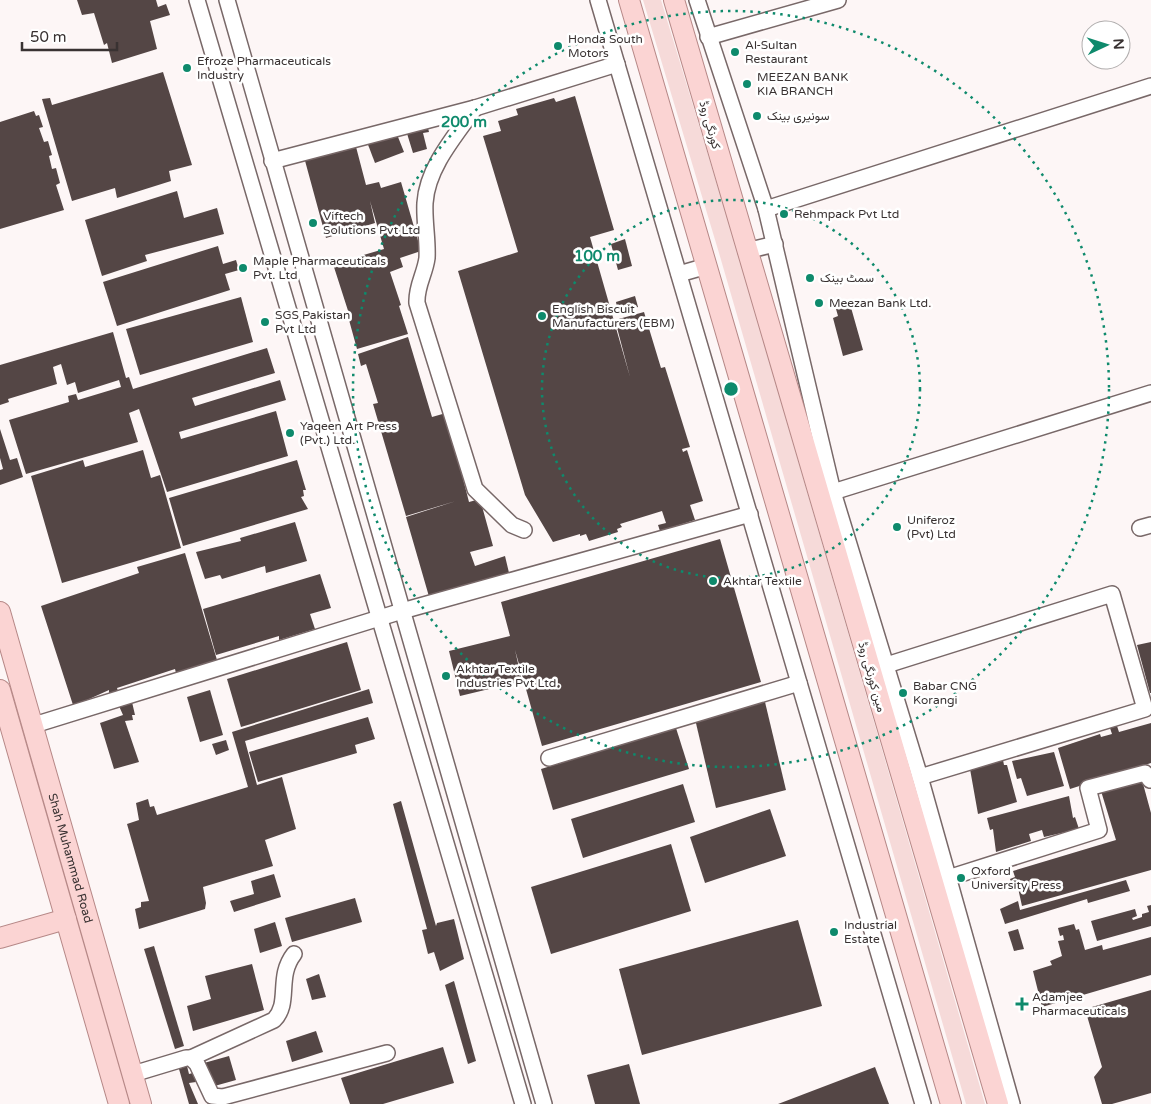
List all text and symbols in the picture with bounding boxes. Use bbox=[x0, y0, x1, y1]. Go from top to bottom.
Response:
scale bar bbox=[22, 20, 118, 52]
north arrow bbox=[1081, 20, 1131, 70]
text: 50 m bbox=[30, 28, 67, 46]
place label: Honda South Motors bbox=[568, 32, 643, 60]
place label: Al-Sultan Restaurant bbox=[745, 38, 808, 66]
text: N bbox=[1110, 38, 1127, 50]
marker: Honda South Motors bbox=[552, 40, 564, 52]
marker: Al-Sultan Restaurant bbox=[729, 46, 741, 58]
place label: Efroze Pharmaceuticals Industry bbox=[197, 54, 331, 82]
marker: Efroze Pharmaceuticals Industry bbox=[181, 62, 193, 74]
place label: MEEZAN BANK KIA BRANCH bbox=[757, 70, 848, 98]
marker: MEEZAN BANK KIA BRANCH bbox=[741, 78, 753, 90]
street label: کورنگی روڈ bbox=[695, 99, 724, 151]
place label: سونیری بینک bbox=[767, 109, 829, 124]
marker: سونیری بینک bbox=[751, 110, 763, 122]
text: 200 m bbox=[441, 113, 487, 131]
place label: Rehmpack Pvt Ltd bbox=[794, 207, 899, 221]
marker: Rehmpack Pvt Ltd bbox=[778, 208, 790, 220]
place label: Viftech Solutions Pvt Ltd bbox=[323, 209, 420, 237]
marker: Viftech Solutions Pvt Ltd bbox=[307, 217, 319, 229]
text: 100 m bbox=[574, 247, 620, 265]
place label: Maple Pharmaceuticals Pvt. Ltd bbox=[253, 254, 386, 282]
marker: Maple Pharmaceuticals Pvt. Ltd bbox=[237, 262, 249, 274]
place label: سمٹ بینک bbox=[820, 271, 874, 285]
marker: سمٹ بینک bbox=[804, 272, 816, 284]
place label: Meezan Bank Ltd. bbox=[829, 296, 931, 310]
marker: Meezan Bank Ltd. bbox=[813, 297, 825, 309]
place label: English Biscuit Manufacturers (EBM) bbox=[552, 302, 675, 330]
place label: SGS Pakistan Pvt Ltd bbox=[275, 308, 350, 336]
marker: English Biscuit Manufacturers (EBM) bbox=[536, 310, 548, 322]
marker: SGS Pakistan Pvt Ltd bbox=[259, 316, 271, 328]
centre of rings bbox=[722, 380, 740, 398]
place label: Yaqeen Art Press (Pvt.) Ltd. bbox=[300, 419, 397, 447]
marker: Yaqeen Art Press (Pvt.) Ltd. bbox=[284, 427, 296, 439]
place label: Uniferoz (Pvt) Ltd bbox=[907, 513, 956, 541]
marker: Uniferoz (Pvt) Ltd bbox=[891, 521, 903, 533]
place label: Akhtar Textile bbox=[723, 574, 802, 588]
marker: Akhtar Textile bbox=[707, 575, 719, 587]
street label: مین کورنگی روڈ bbox=[854, 640, 889, 714]
place label: Akhtar Textile Industries Pvt Ltd. bbox=[456, 662, 560, 690]
marker: Akhtar Textile Industries Pvt Ltd. bbox=[440, 670, 452, 682]
place label: Babar CNG Korangi bbox=[913, 679, 977, 707]
marker: Babar CNG Korangi bbox=[897, 687, 909, 699]
street label: Shah Muhammad Road bbox=[45, 792, 96, 925]
place label: Oxford University Press bbox=[971, 864, 1062, 892]
marker: Oxford University Press bbox=[955, 872, 967, 884]
place label: Industrial Estate bbox=[844, 918, 897, 946]
marker: Industrial Estate bbox=[828, 926, 840, 938]
place label: Adamjee Pharmaceuticals bbox=[1032, 990, 1127, 1018]
marker: Adamjee Pharmaceuticals bbox=[1016, 998, 1028, 1010]

